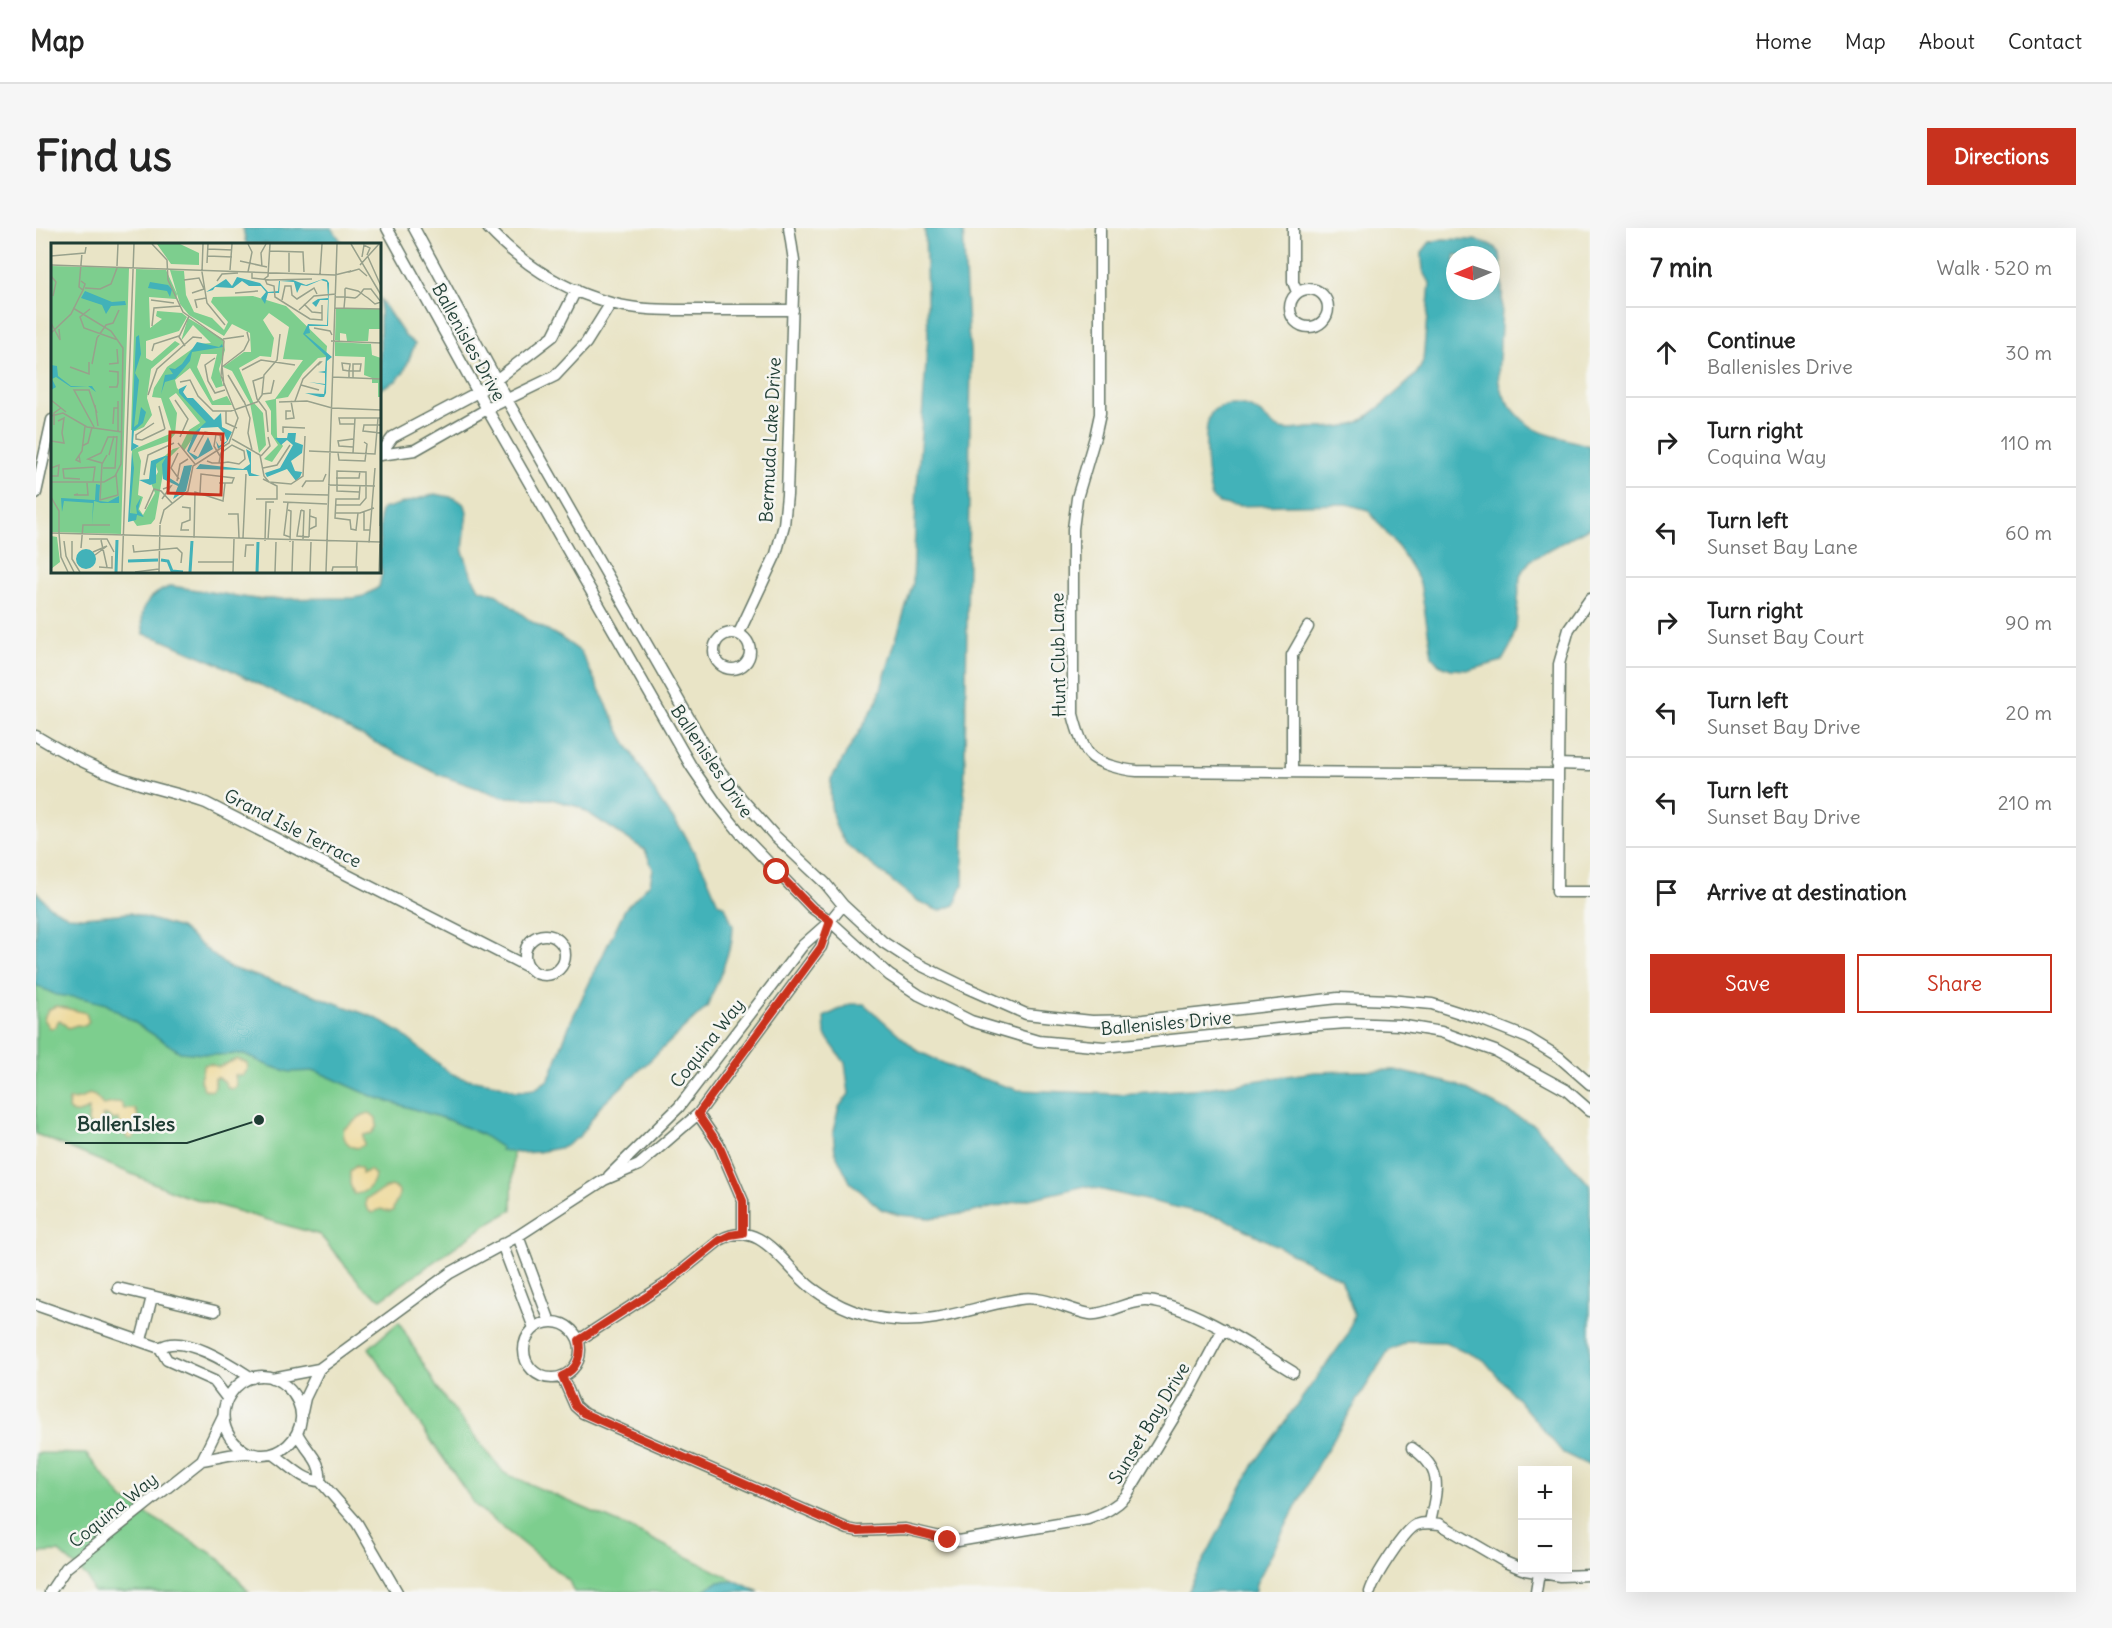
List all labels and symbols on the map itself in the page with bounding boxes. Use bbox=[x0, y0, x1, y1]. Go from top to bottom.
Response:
inset map bbox=[51, 243, 381, 573]
north arrow bbox=[1446, 246, 1500, 300]
street label: Ballenisles Drive bbox=[427, 279, 511, 405]
street label: Bermuda Lake Drive bbox=[754, 357, 786, 523]
street label: Hunt Club Lane bbox=[1045, 592, 1071, 718]
street label: Ballenisles Drive bbox=[666, 700, 758, 822]
street label: Grand Isle Terrace bbox=[221, 784, 365, 872]
route start bbox=[763, 858, 789, 884]
street label: Coquina Way bbox=[665, 994, 749, 1092]
street label: Ballenisles Drive bbox=[1100, 1006, 1232, 1040]
callout: BallenIsles bbox=[65, 1105, 187, 1143]
text: BallenIsles bbox=[77, 1111, 175, 1136]
street label: Sunset Bay Drive bbox=[1104, 1358, 1194, 1488]
street label: Coquina Way bbox=[64, 1467, 162, 1553]
route end bbox=[934, 1526, 960, 1552]

